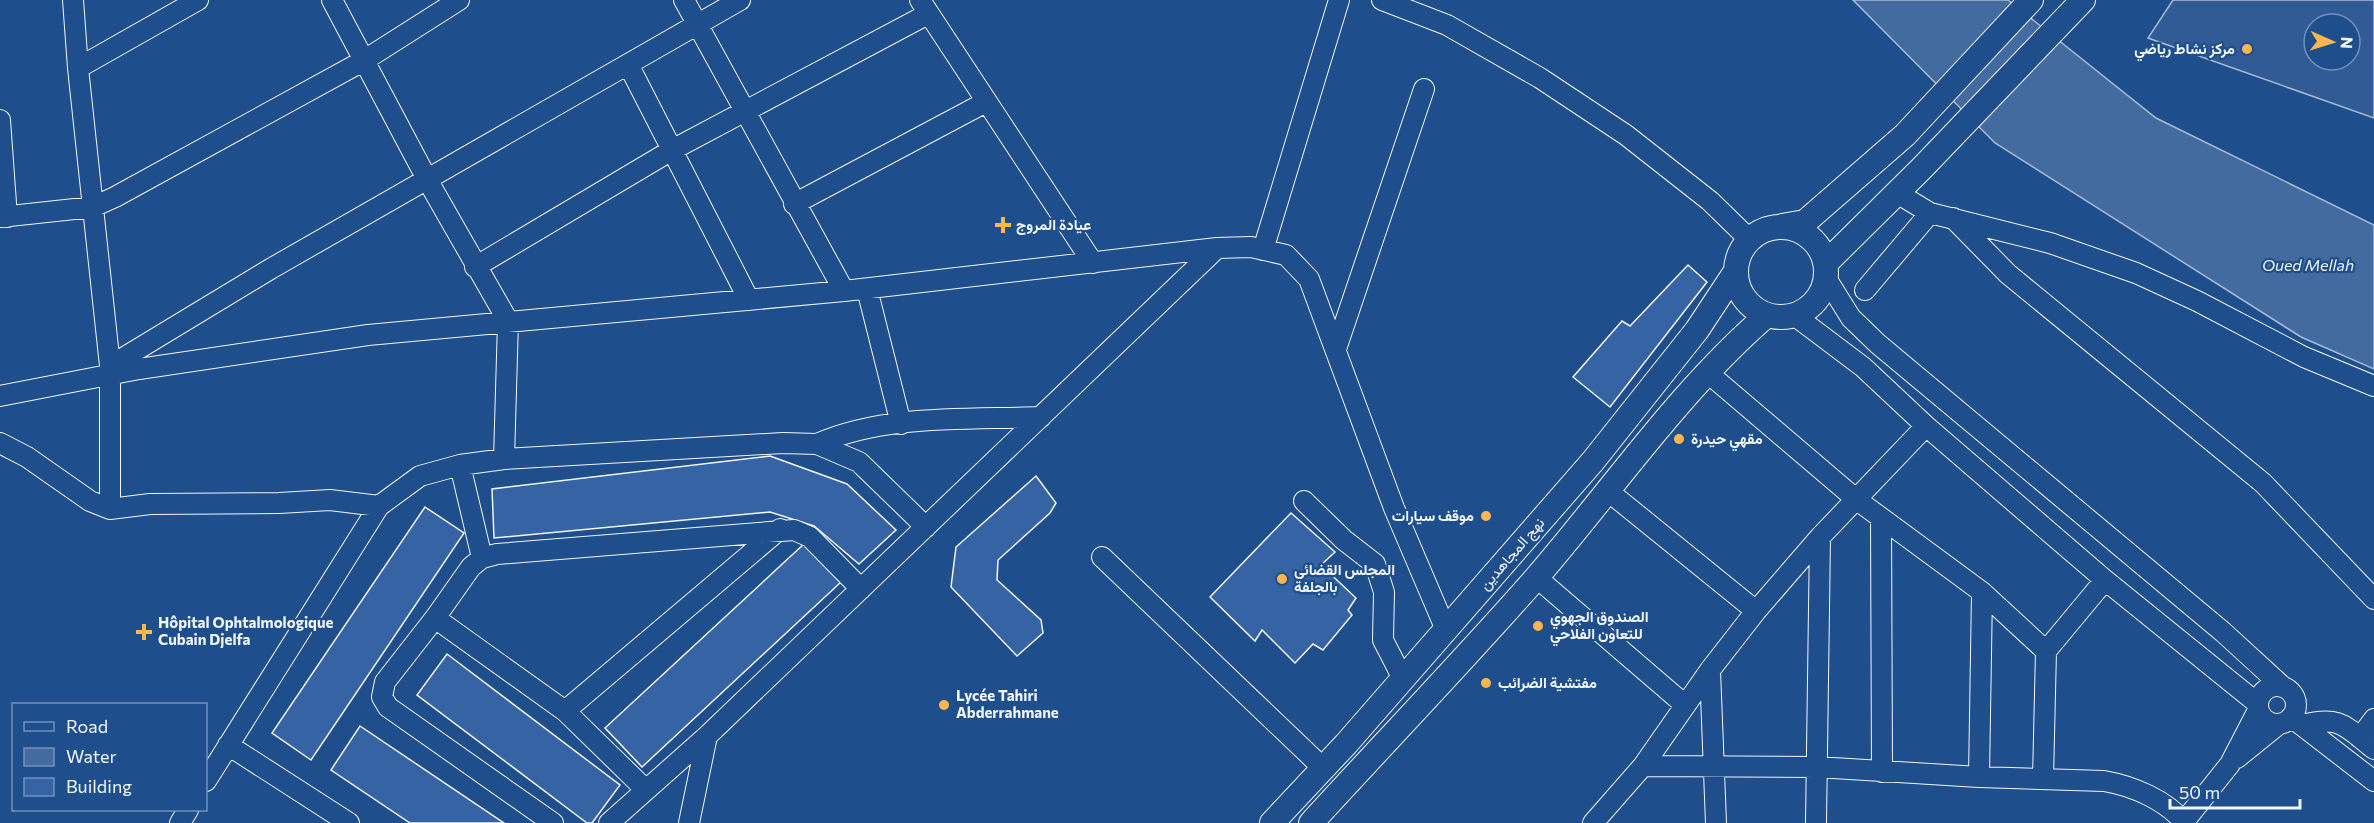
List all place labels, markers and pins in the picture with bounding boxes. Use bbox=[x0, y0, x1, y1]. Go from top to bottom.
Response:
place label: مركز نشاط رياضي bbox=[2134, 39, 2235, 62]
marker: مركز نشاط رياضي bbox=[2240, 42, 2254, 56]
place label: عيادة المروج bbox=[1016, 215, 1091, 235]
marker: عيادة المروج bbox=[994, 216, 1012, 234]
place label: مقهي حيدرة bbox=[1691, 429, 1763, 452]
marker: مقهي حيدرة bbox=[1672, 432, 1686, 446]
place label: موقف سيارات bbox=[1392, 506, 1474, 525]
marker: موقف سيارات bbox=[1479, 509, 1493, 523]
place label: المجلس القضائي بالجلفة bbox=[1294, 560, 1395, 596]
marker: المجلس القضائي بالجلفة bbox=[1275, 572, 1289, 586]
place label: الصندوق الجهوي للتعاون الفلاحي bbox=[1550, 607, 1649, 647]
place label: Hôpital Ophtalmologique Cubain Djelfa bbox=[158, 613, 333, 648]
marker: الصندوق الجهوي للتعاون الفلاحي bbox=[1531, 619, 1545, 633]
marker: Hôpital Ophtalmologique Cubain Djelfa bbox=[135, 623, 153, 641]
place label: مفتشية الضرائب bbox=[1498, 673, 1597, 692]
marker: مفتشية الضرائب bbox=[1479, 676, 1493, 690]
place label: Lycée Tahiri Abderrahmane bbox=[956, 686, 1059, 721]
marker: Lycée Tahiri Abderrahmane bbox=[937, 698, 951, 712]

